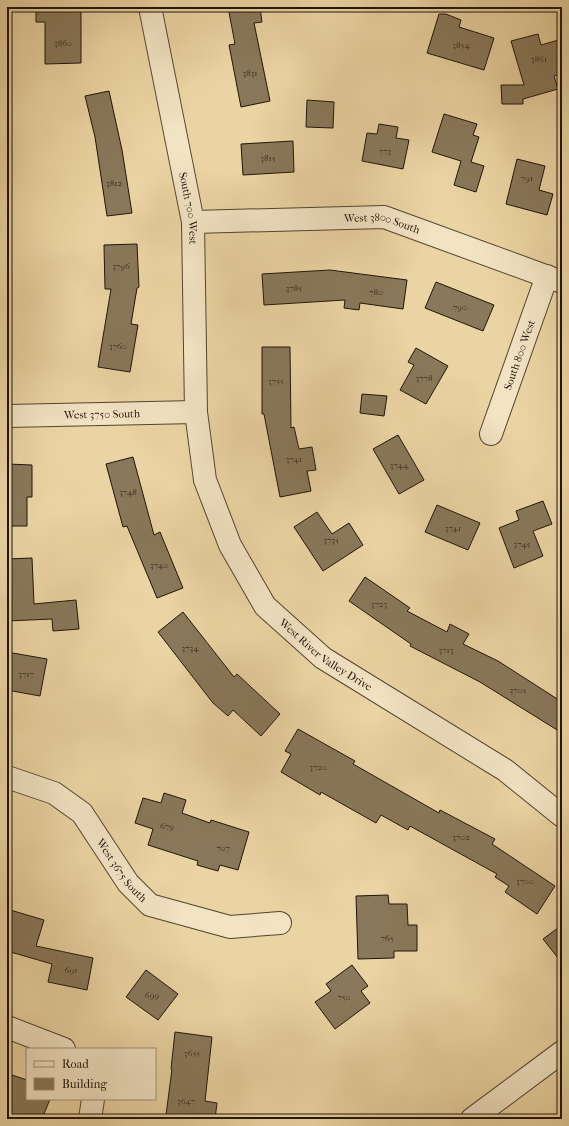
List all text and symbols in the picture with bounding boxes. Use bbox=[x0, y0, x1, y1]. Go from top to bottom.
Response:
house number: 3860 bbox=[54, 38, 72, 48]
house number: 3854 bbox=[452, 40, 470, 50]
house number: 3861 bbox=[531, 54, 547, 64]
house number: 3831 bbox=[242, 68, 258, 78]
house number: 773 bbox=[379, 146, 391, 156]
house number: 3815 bbox=[260, 153, 276, 163]
street label: South 700 West bbox=[176, 171, 199, 244]
house number: 791 bbox=[521, 173, 533, 183]
house number: 3812 bbox=[106, 178, 122, 188]
street label: West 3800 South bbox=[343, 211, 422, 237]
house number: 3796 bbox=[112, 261, 130, 271]
house number: 3785 bbox=[286, 283, 302, 293]
house number: 780 bbox=[369, 287, 383, 297]
house number: 790 bbox=[453, 302, 467, 312]
street label: South 800 West bbox=[501, 318, 538, 392]
house number: 3760 bbox=[109, 341, 127, 351]
house number: 3778 bbox=[416, 373, 433, 383]
house number: 3755 bbox=[268, 376, 284, 386]
street label: West 3750 South bbox=[63, 407, 141, 422]
house number: 3741 bbox=[286, 454, 302, 464]
house number: 3744 bbox=[390, 460, 409, 470]
house number: 3748 bbox=[119, 487, 137, 497]
house number: 3741 bbox=[445, 523, 461, 533]
house number: 3735 bbox=[323, 535, 339, 545]
house number: 3745 bbox=[514, 539, 530, 549]
house number: 3740 bbox=[150, 560, 168, 570]
house number: 3723 bbox=[371, 599, 387, 609]
street label: West River Valley Drive bbox=[276, 615, 375, 694]
house number: 3734 bbox=[181, 643, 199, 653]
house number: 3713 bbox=[439, 645, 454, 655]
house number: 3717 bbox=[18, 669, 34, 679]
house number: 3705 bbox=[510, 685, 527, 695]
house number: 3720 bbox=[309, 762, 327, 772]
house number: 679 bbox=[160, 821, 174, 831]
house number: 3702 bbox=[452, 832, 470, 842]
street label: West 3675 South bbox=[93, 835, 150, 906]
house number: 707 bbox=[216, 843, 230, 853]
house number: 3700 bbox=[516, 876, 534, 886]
house number: 765 bbox=[380, 933, 394, 943]
house number: 691 bbox=[65, 965, 77, 975]
house number: 699 bbox=[145, 990, 159, 1000]
house number: 750 bbox=[337, 992, 351, 1002]
legend bbox=[26, 1048, 156, 1100]
house number: 3655 bbox=[184, 1048, 200, 1058]
text: Road bbox=[62, 1057, 89, 1071]
text: Building bbox=[62, 1077, 107, 1091]
house number: 3647 bbox=[177, 1096, 196, 1106]

